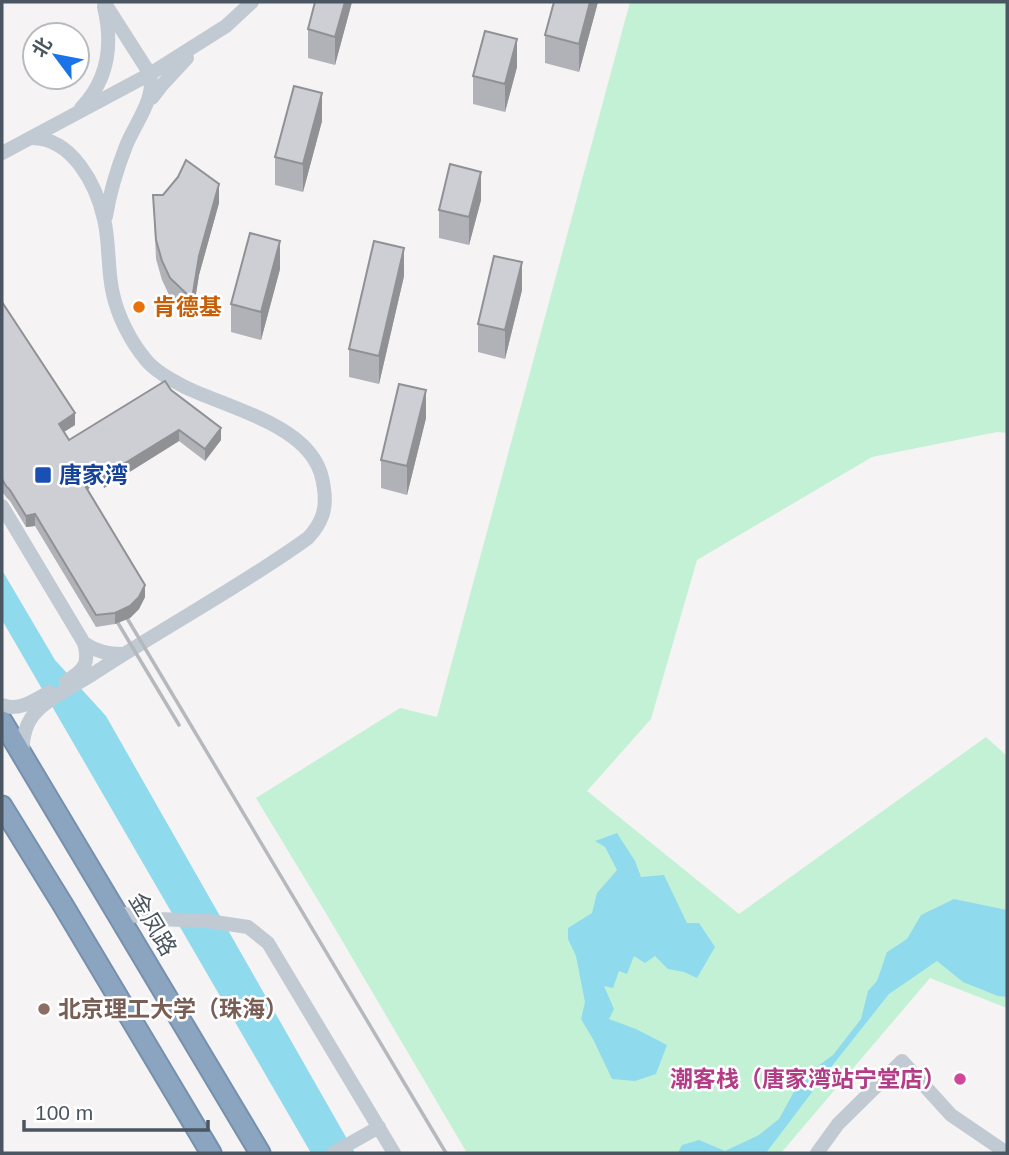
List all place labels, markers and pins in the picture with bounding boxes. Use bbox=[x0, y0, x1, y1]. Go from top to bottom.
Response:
place label: 肯德基 bbox=[153, 294, 222, 320]
marker: 肯德基 bbox=[131, 299, 147, 315]
place label: 唐家湾 bbox=[59, 462, 128, 488]
marker: 唐家湾 bbox=[33, 465, 53, 485]
place label: 北京理工大学（珠海） bbox=[58, 996, 288, 1022]
marker: 北京理工大学（珠海） bbox=[36, 1001, 52, 1017]
place label: 潮客栈（唐家湾站宁堂店） bbox=[670, 1066, 946, 1092]
marker: 潮客栈（唐家湾站宁堂店） bbox=[952, 1071, 968, 1087]

